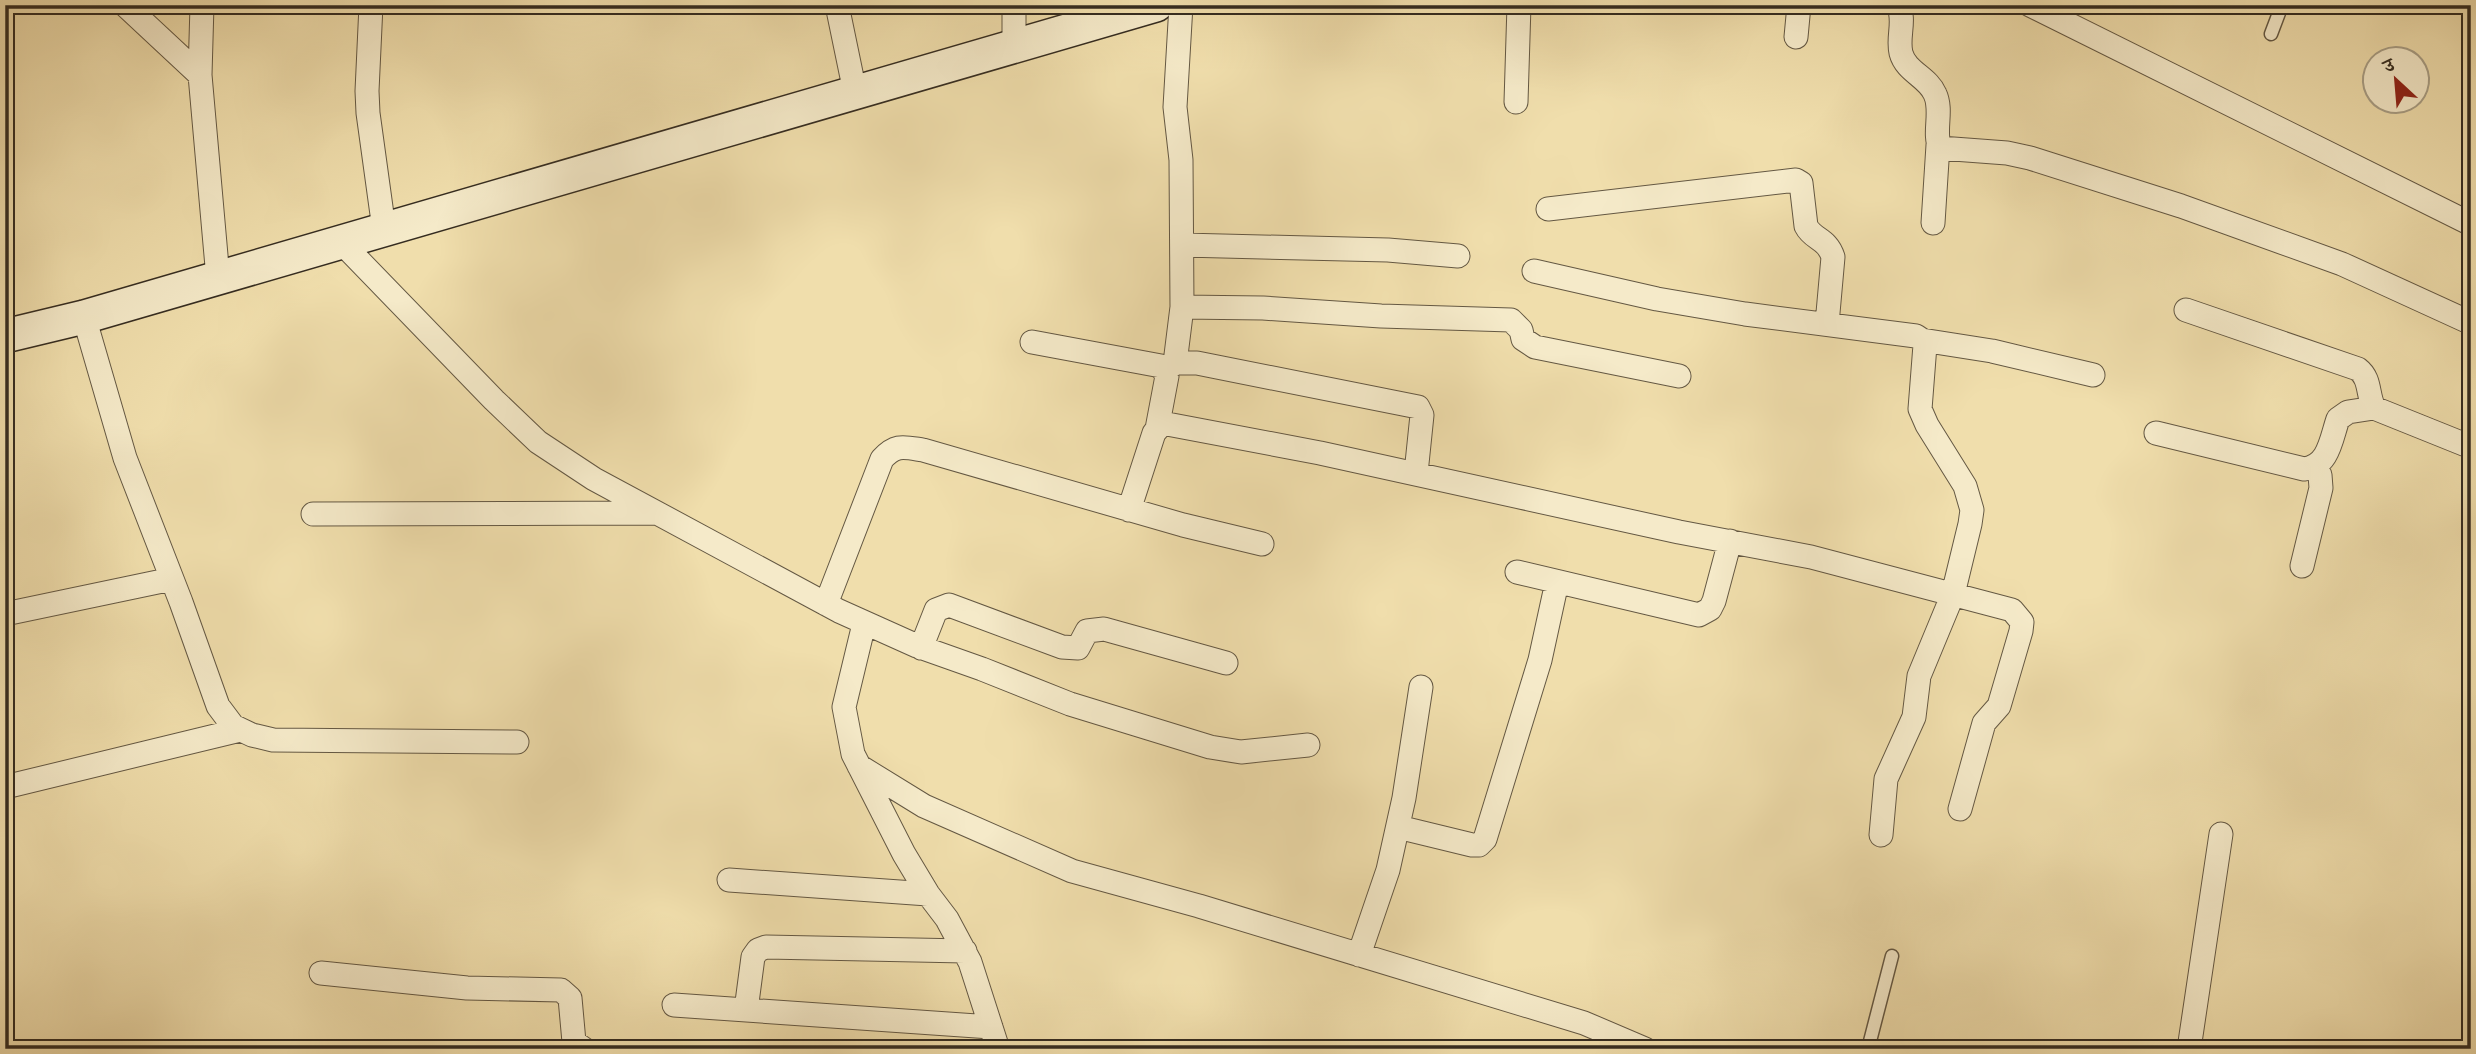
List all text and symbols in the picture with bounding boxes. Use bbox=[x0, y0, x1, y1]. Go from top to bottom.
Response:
north arrow bbox=[2360, 46, 2430, 116]
text: उ bbox=[2379, 56, 2399, 79]

